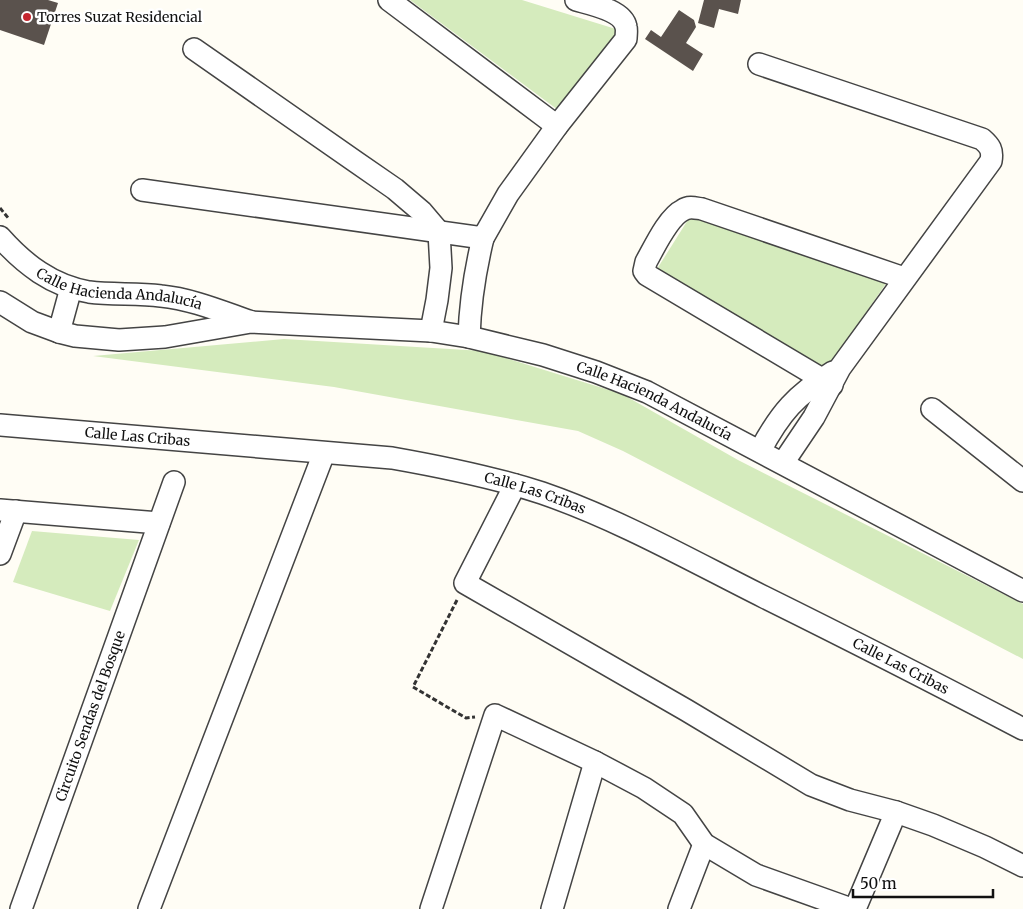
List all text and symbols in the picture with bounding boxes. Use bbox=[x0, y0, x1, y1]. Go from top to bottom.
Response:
place label: Torres Suzat Residencial bbox=[37, 8, 203, 26]
marker: Torres Suzat Residencial bbox=[21, 11, 33, 23]
street label: Calle Hacienda Andalucía bbox=[33, 264, 205, 314]
street label: Calle Hacienda Andalucía bbox=[574, 357, 736, 445]
street label: Calle Las Cribas bbox=[84, 423, 191, 450]
street label: Calle Las Cribas bbox=[483, 468, 589, 518]
street label: Circuito Sendas del Bosque bbox=[51, 628, 129, 804]
street label: Calle Las Cribas bbox=[850, 634, 952, 698]
scale bar bbox=[853, 866, 993, 898]
text: 50 m bbox=[860, 874, 897, 893]

